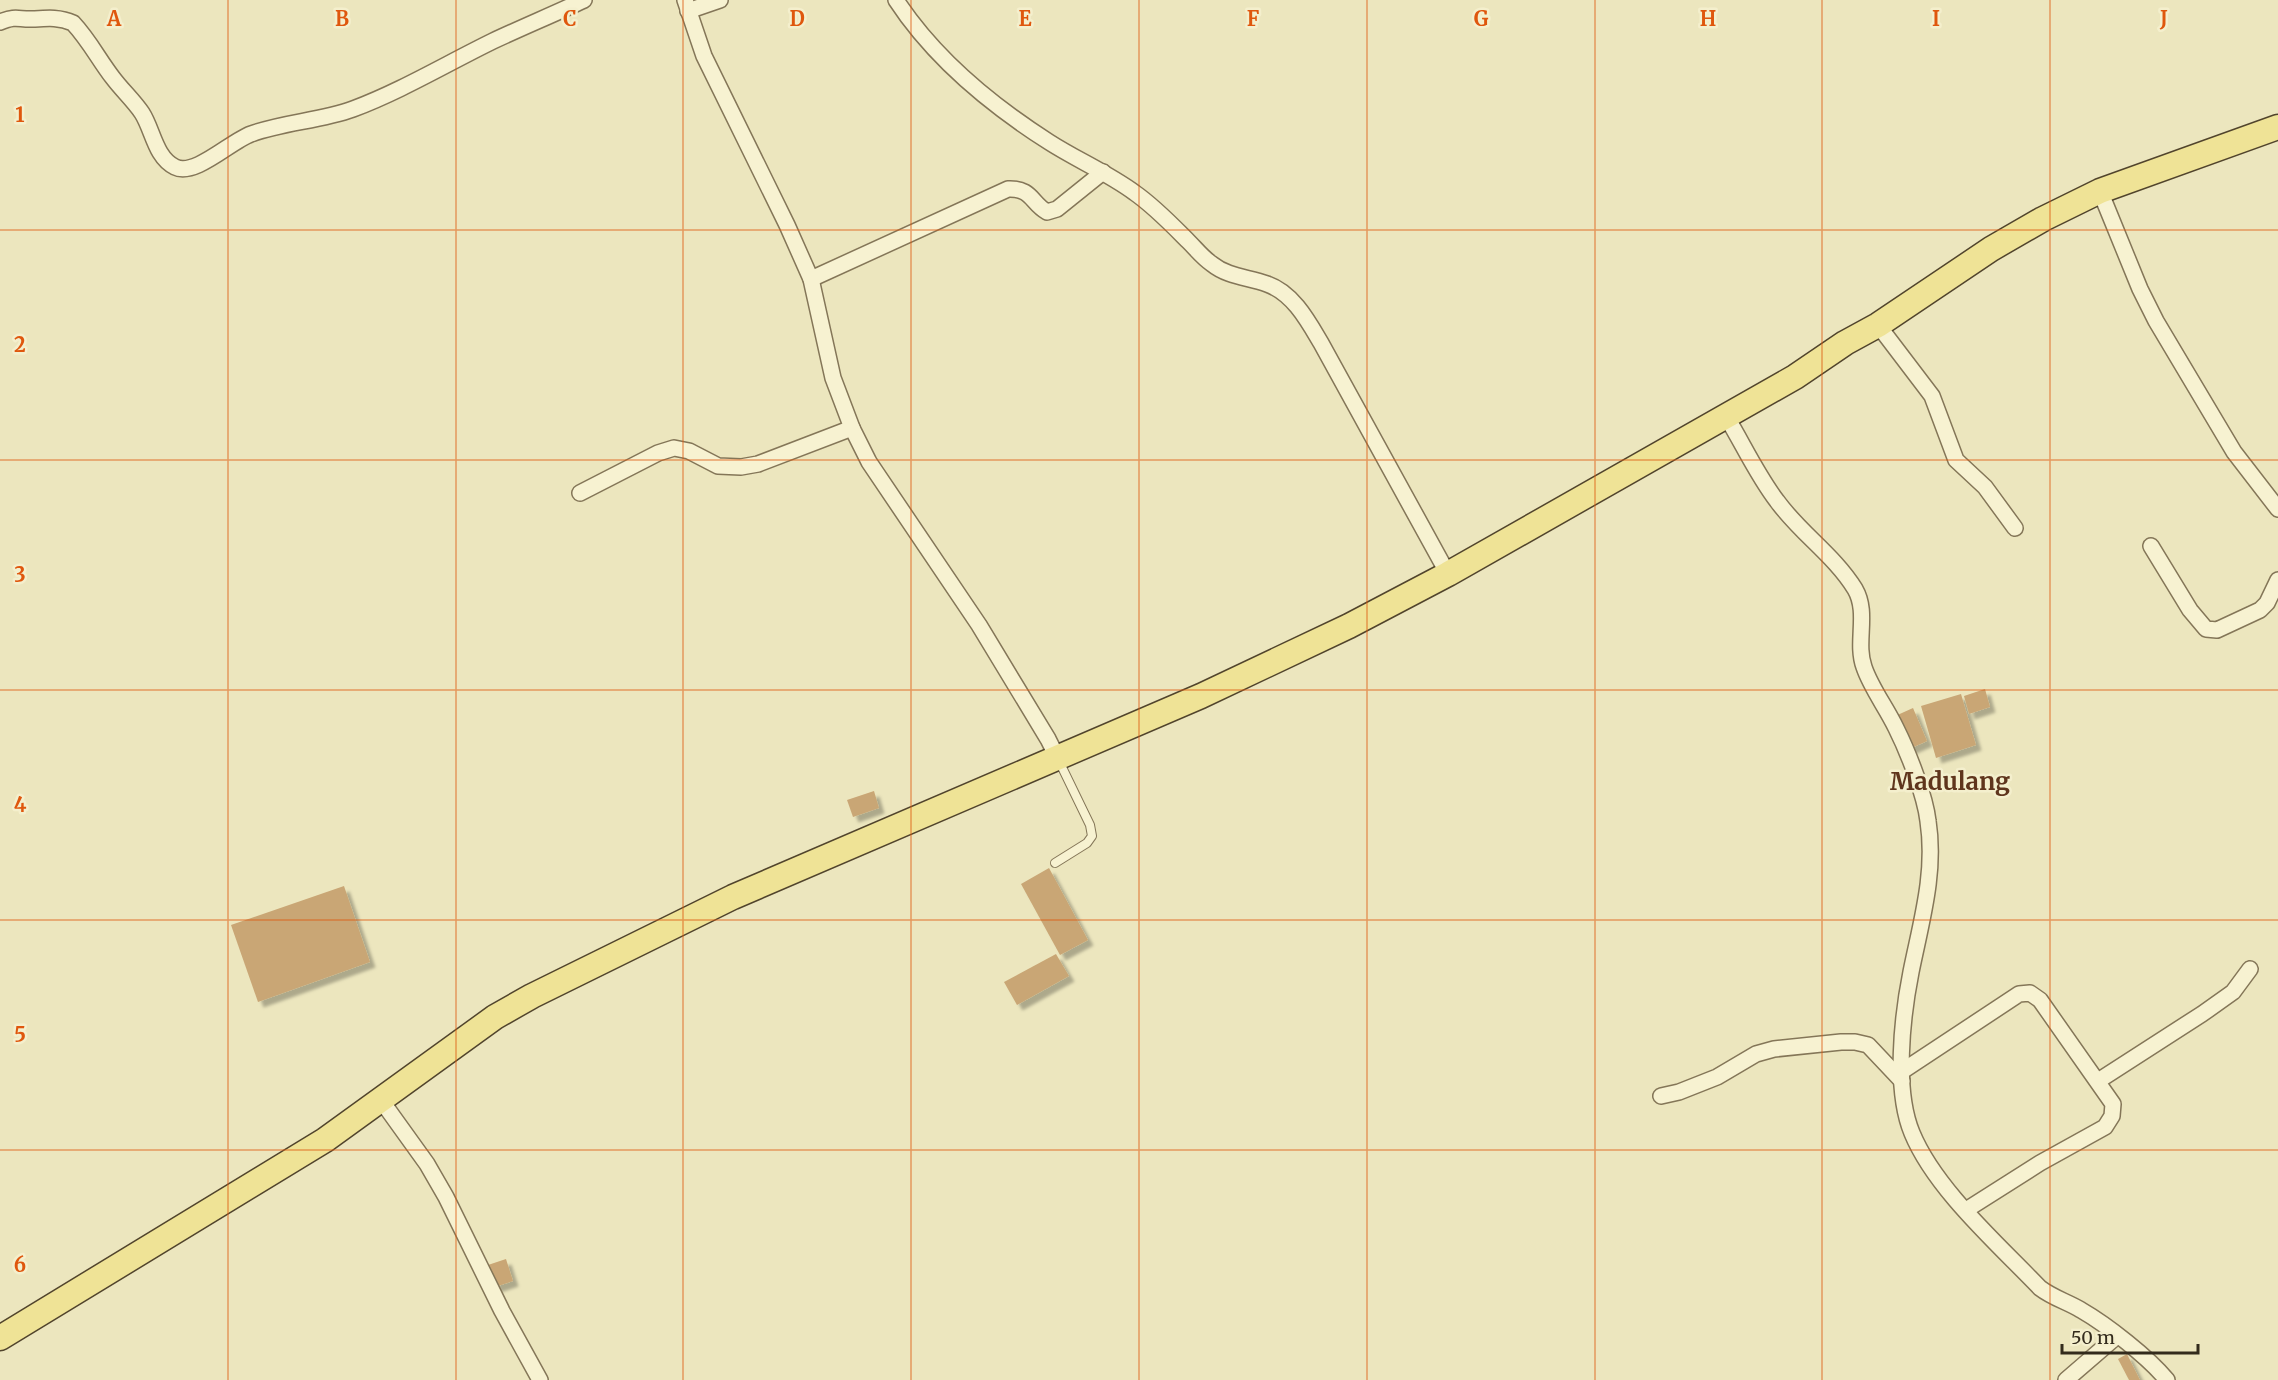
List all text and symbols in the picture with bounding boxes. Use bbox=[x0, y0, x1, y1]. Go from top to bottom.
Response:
text: A bbox=[106, 6, 122, 31]
text: B bbox=[335, 6, 349, 31]
text: C bbox=[563, 6, 577, 31]
text: D bbox=[789, 6, 805, 31]
text: E bbox=[1018, 6, 1032, 31]
text: F bbox=[1247, 6, 1260, 31]
text: G bbox=[1474, 6, 1489, 31]
text: H bbox=[1700, 6, 1716, 31]
text: I bbox=[1932, 6, 1940, 31]
text: J bbox=[2159, 6, 2168, 31]
text: 1 bbox=[15, 102, 25, 127]
text: 2 bbox=[14, 332, 26, 357]
text: 3 bbox=[14, 562, 26, 587]
district label: Madulang bbox=[1890, 766, 2010, 797]
text: 4 bbox=[14, 792, 27, 817]
text: 5 bbox=[14, 1022, 26, 1047]
text: 6 bbox=[14, 1252, 26, 1277]
scale bar bbox=[2062, 1317, 2198, 1355]
text: 50 m bbox=[2071, 1326, 2115, 1349]

